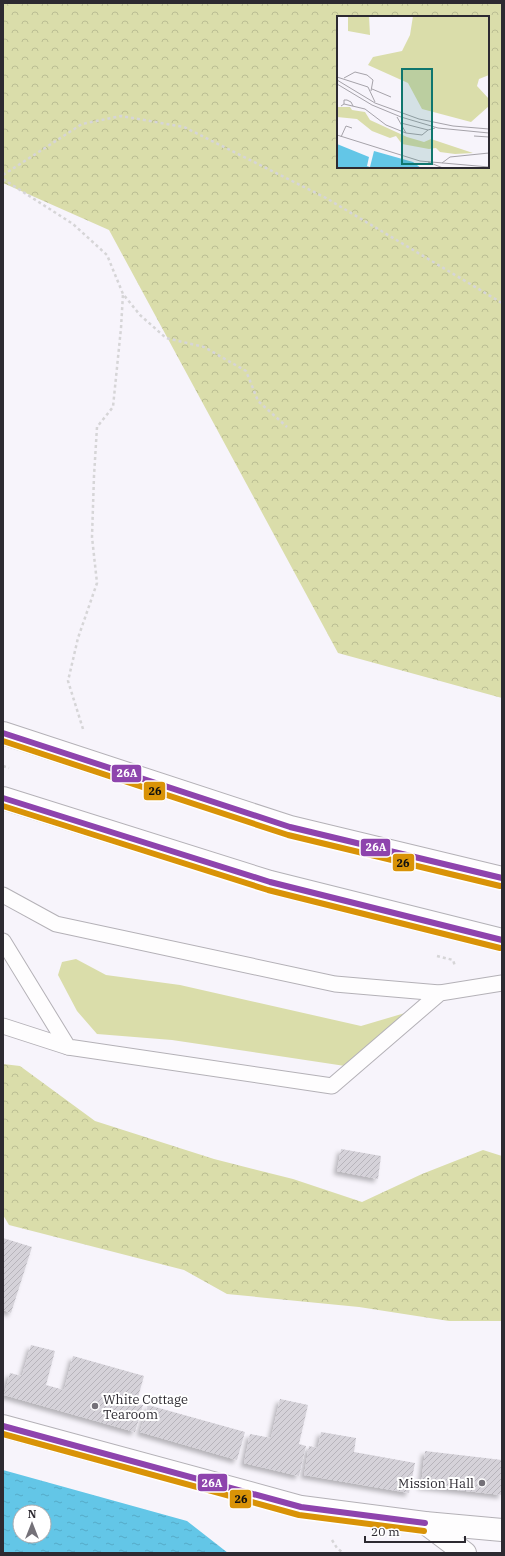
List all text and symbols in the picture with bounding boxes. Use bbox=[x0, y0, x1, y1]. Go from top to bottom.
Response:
inset map bbox=[337, 16, 489, 168]
line badge: 26A bbox=[111, 764, 142, 783]
text: 26A bbox=[117, 766, 138, 780]
line badge: 26 bbox=[143, 781, 166, 801]
text: 26 bbox=[148, 784, 162, 798]
line badge: 26A bbox=[360, 838, 391, 857]
text: 26A bbox=[366, 840, 387, 854]
line badge: 26 bbox=[392, 853, 415, 872]
text: 26 bbox=[396, 856, 410, 870]
place label: White Cottage Tearoom bbox=[103, 1391, 188, 1423]
marker: White Cottage Tearoom bbox=[90, 1401, 100, 1411]
line badge: 26A bbox=[197, 1473, 228, 1492]
place label: Mission Hall bbox=[398, 1475, 474, 1492]
text: 26A bbox=[202, 1476, 223, 1490]
marker: Mission Hall bbox=[477, 1478, 487, 1488]
line badge: 26 bbox=[229, 1489, 252, 1509]
text: 26 bbox=[234, 1492, 248, 1506]
north arrow bbox=[12, 1504, 52, 1544]
text: N bbox=[28, 1507, 37, 1521]
scale bar bbox=[365, 1518, 465, 1544]
text: 20 m bbox=[371, 1524, 400, 1539]

